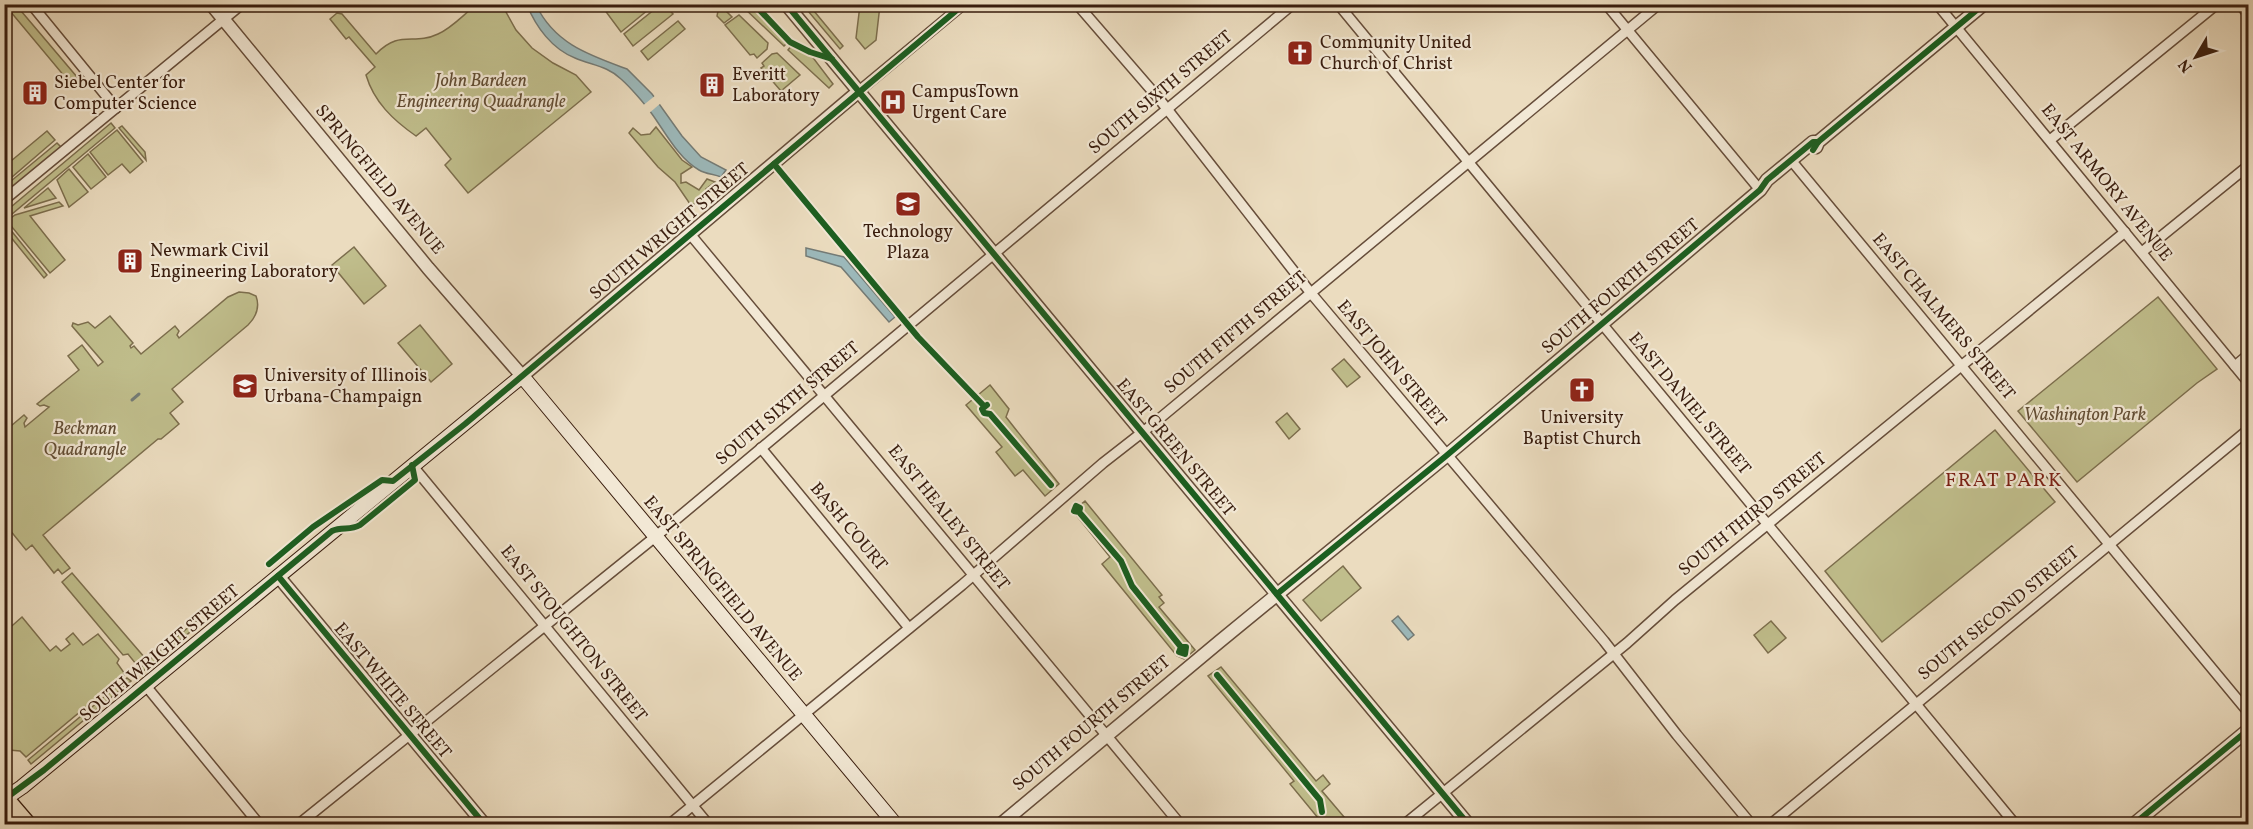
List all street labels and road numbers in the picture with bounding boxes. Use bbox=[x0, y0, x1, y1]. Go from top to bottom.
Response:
street label: SOUTH SIXTH STREET bbox=[1084, 25, 1239, 161]
street label: EAST ARMORY AVENUE bbox=[2035, 99, 2178, 267]
street label: SPRINGFIELD AVENUE bbox=[309, 100, 449, 261]
street label: SOUTH WRIGHT STREET bbox=[585, 157, 756, 306]
street label: SOUTH FOURTH STREET bbox=[1537, 213, 1706, 361]
street label: EAST CHALMERS STREET bbox=[1866, 228, 2021, 406]
street label: SOUTH FIFTH STREET bbox=[1159, 265, 1313, 400]
street label: EAST JOHN STREET bbox=[1330, 295, 1452, 433]
street label: EAST DANIEL STREET bbox=[1622, 327, 1756, 481]
street label: SOUTH SIXTH STREET bbox=[711, 336, 866, 472]
street label: EAST GREEN STREET bbox=[1110, 373, 1241, 523]
street label: EAST HEALEY STREET bbox=[881, 440, 1015, 597]
street label: SOUTH THIRD STREET bbox=[1673, 447, 1833, 583]
street label: BASH COURT bbox=[803, 477, 893, 577]
street label: EAST SPRINGFIELD AVENUE bbox=[637, 491, 807, 687]
street label: EAST STOUGHTON STREET bbox=[494, 540, 653, 728]
street label: SOUTH SECOND STREET bbox=[1913, 541, 2085, 687]
street label: SOUTH WRIGHT STREET bbox=[75, 579, 246, 728]
street label: EAST WHITE STREET bbox=[327, 617, 457, 765]
street label: SOUTH FOURTH STREET bbox=[1008, 650, 1177, 798]

